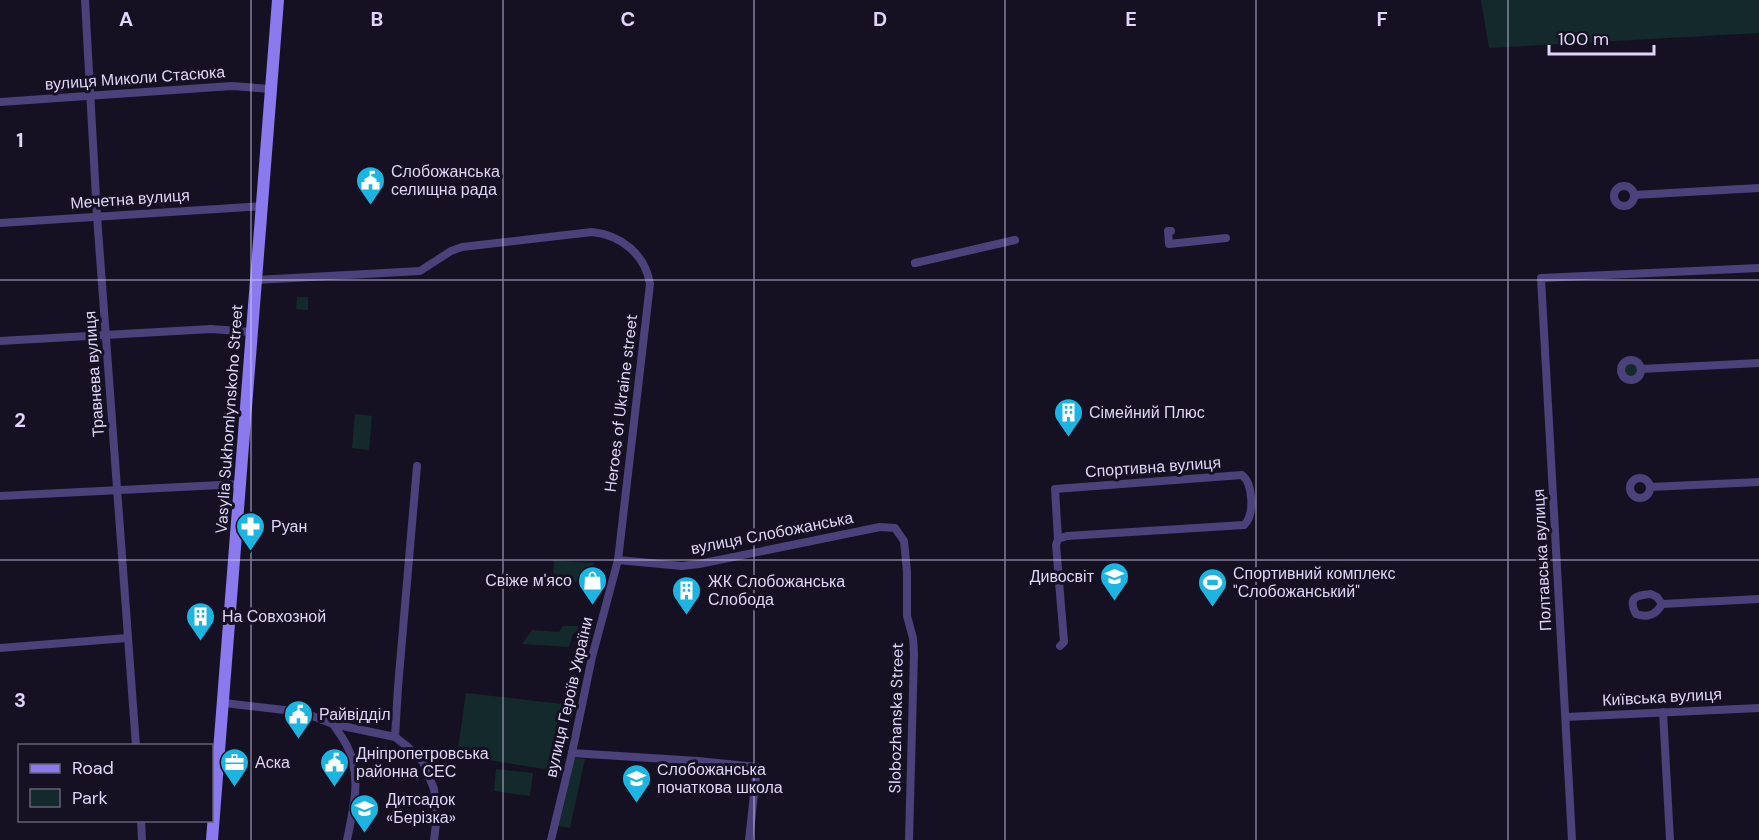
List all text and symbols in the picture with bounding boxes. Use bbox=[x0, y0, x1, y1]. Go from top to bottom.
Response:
text: A bbox=[119, 6, 133, 32]
text: B bbox=[371, 6, 383, 32]
text: C bbox=[621, 6, 635, 32]
text: D bbox=[873, 6, 887, 32]
text: E bbox=[1125, 6, 1137, 32]
text: F bbox=[1376, 6, 1388, 32]
scale bar bbox=[1549, 18, 1654, 56]
text: 100 m bbox=[1558, 27, 1609, 51]
street label: вулиця Миколи Стасюка bbox=[44, 61, 226, 95]
text: 1 bbox=[16, 127, 24, 153]
place label: Слобожанська селищна рада bbox=[391, 161, 500, 200]
public building icon: Слобожанська селищна рада bbox=[354, 164, 386, 206]
street label: Мечетна вулиця bbox=[70, 184, 190, 214]
street label: Vasylia Sukhomlynskoho Street bbox=[211, 304, 247, 534]
street label: Травнева вулиця bbox=[79, 310, 109, 438]
street label: Heroes of Ukraine street bbox=[600, 313, 642, 493]
building icon: Сімейний Плюс bbox=[1052, 396, 1084, 438]
place label: Сімейний Плюс bbox=[1089, 402, 1205, 423]
text: 2 bbox=[14, 407, 26, 433]
street label: Спортивна вулиця bbox=[1084, 452, 1222, 482]
street label: Полтавська вулиця bbox=[1528, 488, 1556, 632]
street label: вулиця Слобожанська bbox=[689, 507, 855, 559]
pharmacy icon: Руан bbox=[234, 510, 266, 552]
place label: Руан bbox=[271, 516, 307, 537]
school or university icon: Дивосвіт bbox=[1099, 560, 1131, 602]
place label: Спортивний комплекс "Слобожанський" bbox=[1233, 563, 1396, 602]
shop icon: Свіже м'ясо bbox=[577, 564, 609, 606]
place label: Дивосвіт bbox=[1030, 566, 1095, 587]
sports icon: Спортивний комплекс "Слобожанський" bbox=[1196, 566, 1228, 608]
place label: Свіже м'ясо bbox=[485, 570, 572, 591]
place label: ЖК Слобожанська Слобода bbox=[708, 571, 845, 610]
building icon: ЖК Слобожанська Слобода bbox=[671, 574, 703, 616]
building icon: На Совхозной bbox=[185, 600, 217, 642]
place label: На Совхозной bbox=[222, 606, 326, 627]
street label: вулиця Героїв України bbox=[540, 615, 598, 779]
street label: Slobozhanska Street bbox=[884, 643, 908, 793]
street label: Київська вулиця bbox=[1602, 683, 1722, 711]
text: 3 bbox=[14, 687, 26, 713]
public building icon: Райвідділ bbox=[282, 698, 314, 740]
place label: Райвідділ bbox=[319, 704, 391, 725]
place label: Дніпропетровська районна СЕС bbox=[356, 743, 489, 782]
legend bbox=[18, 744, 213, 822]
office icon: Аска bbox=[218, 746, 250, 788]
public building icon: Дніпропетровська районна СЕС bbox=[319, 746, 351, 788]
place label: Аска bbox=[255, 752, 290, 773]
text: Road bbox=[72, 756, 114, 780]
place label: Cлобожанська початкова школа bbox=[657, 759, 783, 798]
school or university icon: Cлобожанська початкова школа bbox=[620, 762, 652, 804]
text: Park bbox=[72, 786, 108, 810]
place label: Дитсадок «Берізка» bbox=[386, 789, 456, 828]
school or university icon: Дитсадок «Берізка» bbox=[349, 792, 381, 834]

